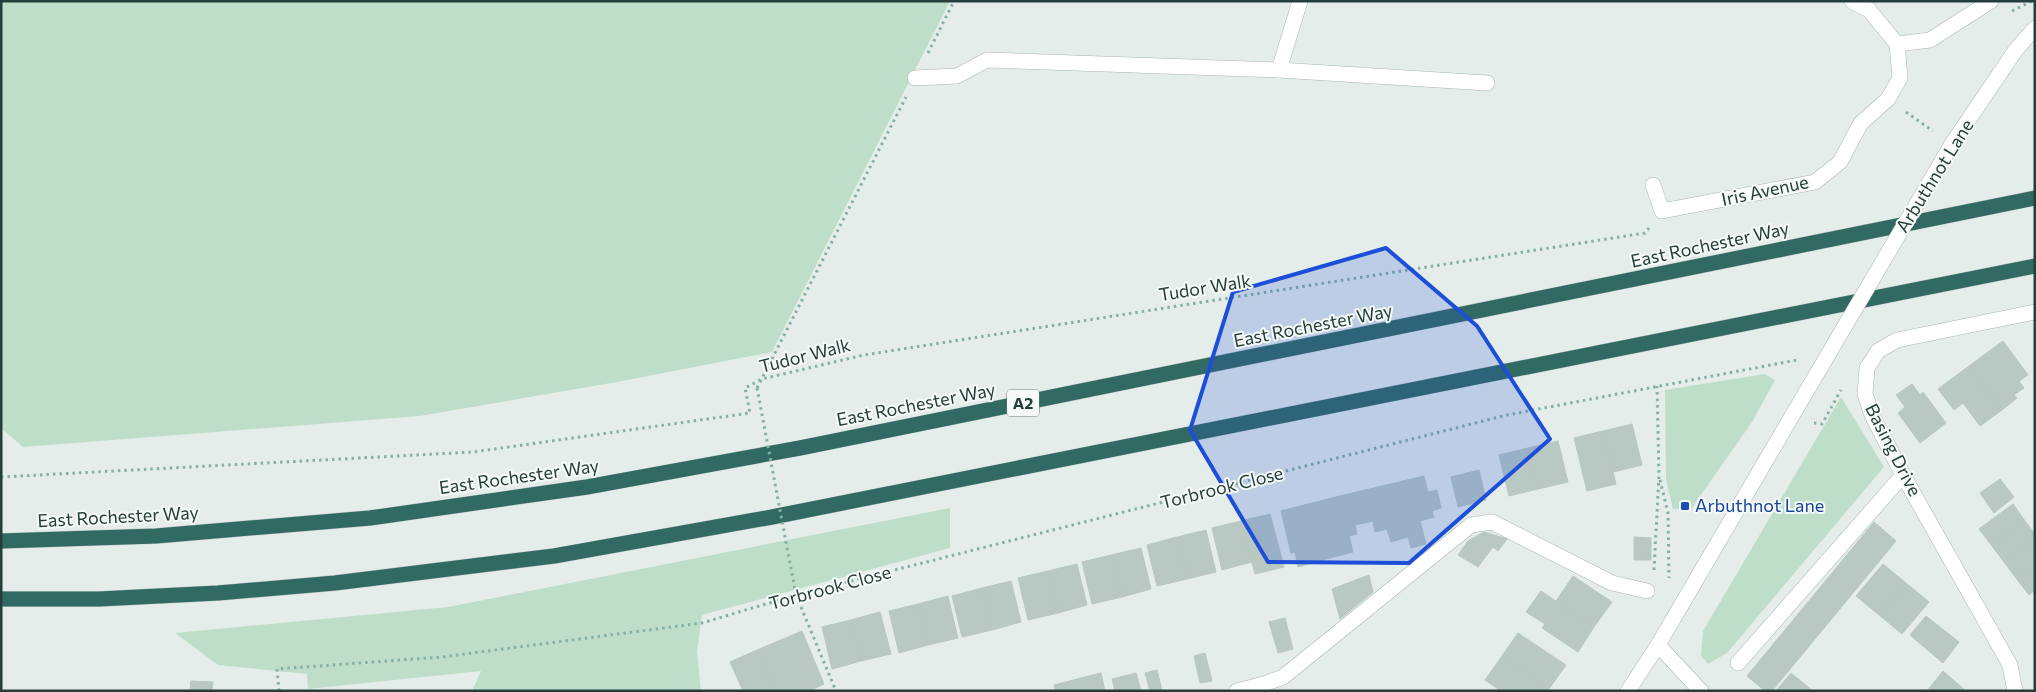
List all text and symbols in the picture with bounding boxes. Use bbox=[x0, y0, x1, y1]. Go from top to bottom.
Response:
street label: Arbuthnot Lane bbox=[1891, 115, 1978, 236]
street label: Iris Avenue bbox=[1719, 170, 1810, 210]
street label: East Rochester Way bbox=[1629, 216, 1791, 272]
street label: Tudor Walk bbox=[1157, 269, 1253, 305]
street label: East Rochester Way bbox=[1231, 299, 1394, 351]
street label: Tudor Walk bbox=[757, 333, 853, 377]
street label: East Rochester Way bbox=[834, 378, 997, 430]
road number: A2 bbox=[1007, 389, 1039, 416]
street label: Basing Drive bbox=[1861, 400, 1927, 499]
street label: East Rochester Way bbox=[437, 454, 600, 498]
street label: Torbrook Close bbox=[1158, 461, 1285, 513]
place label: Arbuthnot Lane bbox=[1695, 494, 1824, 516]
marker: Arbuthnot Lane bbox=[1679, 500, 1691, 512]
street label: East Rochester Way bbox=[37, 501, 199, 531]
street label: Torbrook Close bbox=[766, 560, 893, 614]

